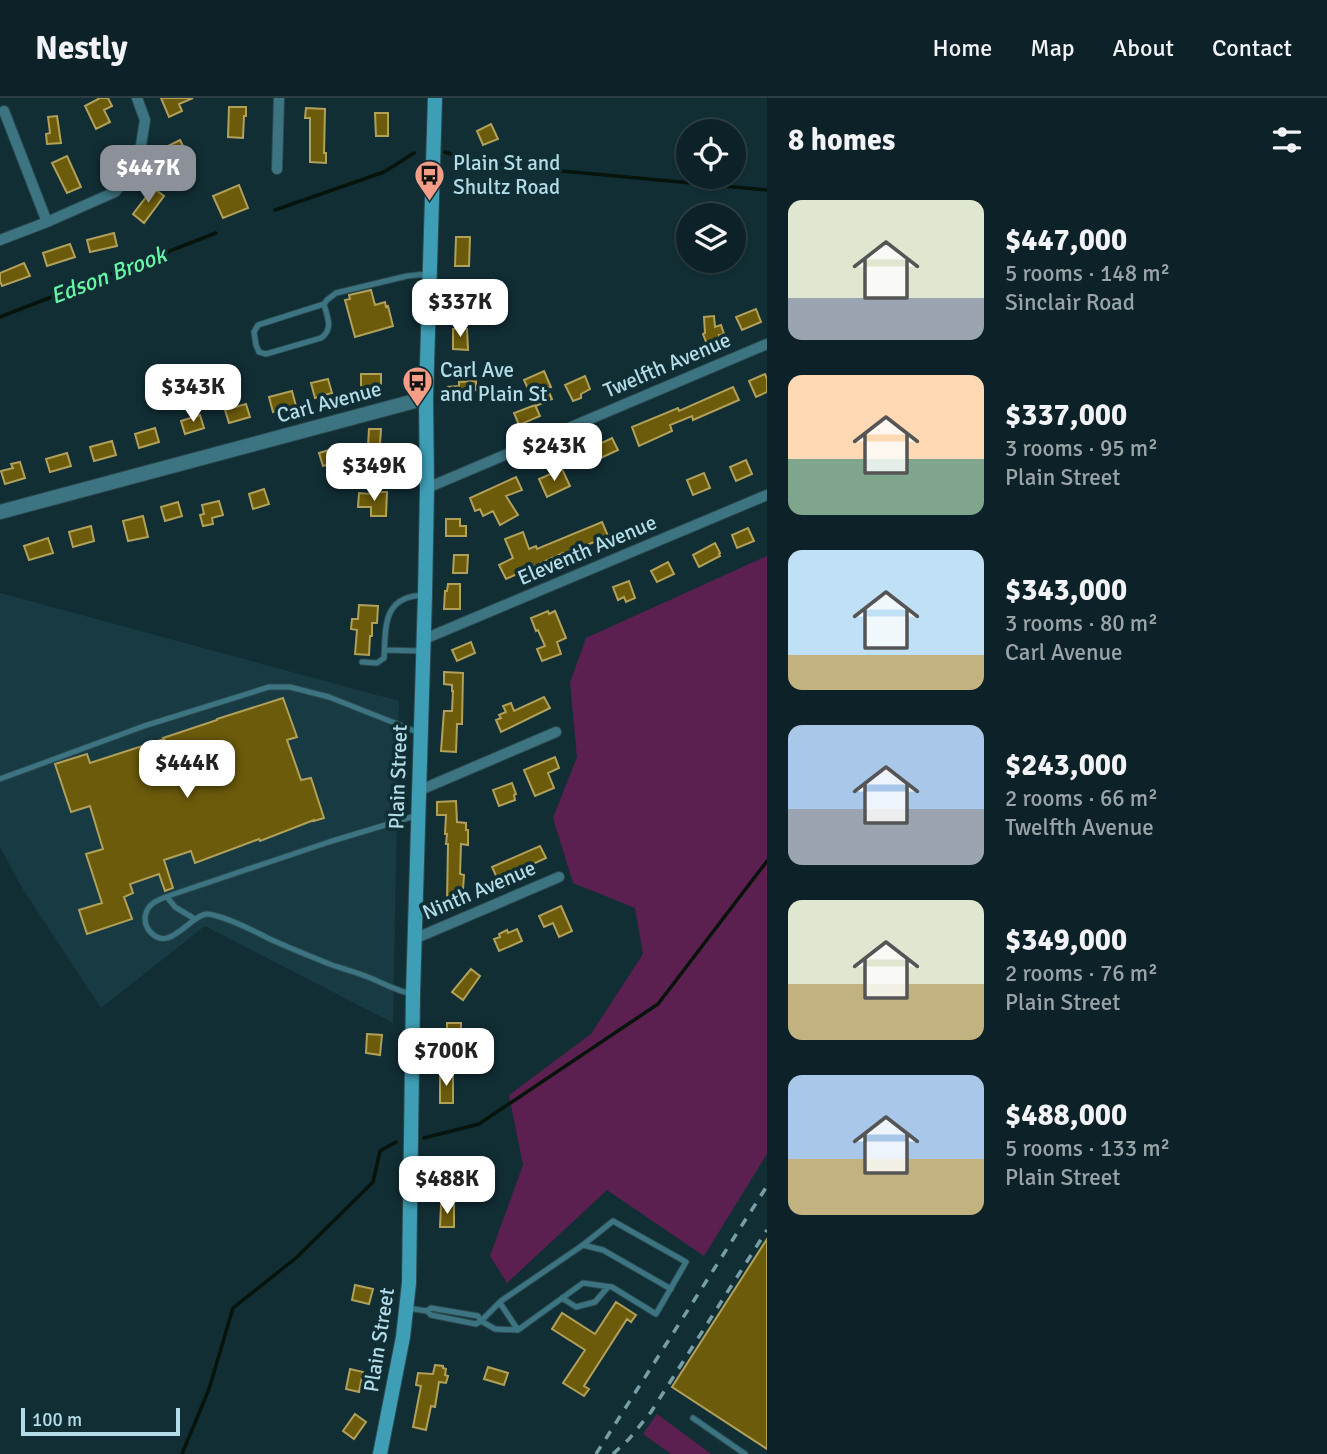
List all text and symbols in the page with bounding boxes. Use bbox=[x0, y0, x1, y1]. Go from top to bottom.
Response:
text: Nestly bbox=[35, 28, 128, 69]
text: Home bbox=[932, 33, 992, 63]
text: Map bbox=[1030, 33, 1075, 63]
text: About bbox=[1113, 33, 1174, 63]
text: Contact bbox=[1212, 33, 1292, 63]
map controls bbox=[676, 119, 746, 273]
button: locate bbox=[676, 119, 746, 189]
icon: filters bbox=[1268, 121, 1306, 159]
text: 8 homes bbox=[788, 122, 895, 159]
pin: $447K bbox=[99, 146, 197, 205]
place label: Plain St and Shultz Road bbox=[453, 150, 560, 200]
text: $447K bbox=[116, 153, 180, 182]
bus stop icon: Plain St and Shultz Road bbox=[413, 158, 447, 202]
button: layers bbox=[676, 203, 746, 273]
text: $447,000 bbox=[1005, 222, 1127, 259]
icon: home bbox=[844, 228, 928, 312]
water label: Edson Brook bbox=[46, 239, 172, 311]
text: 5 rooms · 148 m² bbox=[1005, 259, 1170, 288]
pin: $337K bbox=[411, 280, 509, 339]
text: $337K bbox=[428, 287, 492, 316]
text: Sinclair Road bbox=[1005, 288, 1135, 317]
street label: Twelfth Avenue bbox=[599, 327, 735, 403]
place label: Carl Ave and Plain St bbox=[440, 357, 547, 407]
pin: $343K bbox=[144, 364, 242, 424]
bus stop icon: Carl Ave and Plain St bbox=[400, 365, 434, 409]
text: $343K bbox=[161, 372, 225, 401]
street label: Carl Avenue bbox=[274, 376, 384, 428]
text: $337,000 bbox=[1005, 397, 1127, 434]
icon: home bbox=[844, 403, 928, 487]
pin: $243K bbox=[505, 424, 603, 483]
text: $243K bbox=[522, 431, 586, 460]
text: 3 rooms · 95 m² bbox=[1005, 434, 1158, 463]
pin: $349K bbox=[325, 444, 423, 503]
text: $349K bbox=[342, 451, 406, 480]
text: Plain Street bbox=[1005, 463, 1120, 492]
street label: Eleventh Avenue bbox=[514, 509, 660, 591]
text: $343,000 bbox=[1005, 572, 1127, 609]
icon: home bbox=[844, 578, 928, 662]
text: 3 rooms · 80 m² bbox=[1005, 609, 1158, 638]
text: Carl Avenue bbox=[1005, 638, 1123, 667]
street label: Plain Street bbox=[383, 724, 413, 830]
pin: $444K bbox=[138, 740, 236, 800]
text: $243,000 bbox=[1005, 747, 1127, 784]
text: $444K bbox=[155, 748, 219, 777]
icon: home bbox=[844, 753, 928, 837]
text: 2 rooms · 66 m² bbox=[1005, 784, 1158, 813]
text: Twelfth Avenue bbox=[1005, 813, 1154, 842]
street label: Ninth Avenue bbox=[418, 854, 540, 926]
text: $349,000 bbox=[1005, 922, 1127, 959]
icon: home bbox=[844, 928, 928, 1012]
text: 2 rooms · 76 m² bbox=[1005, 959, 1158, 988]
text: Plain Street bbox=[1005, 988, 1120, 1017]
pin: $700K bbox=[397, 1028, 495, 1088]
text: $700K bbox=[414, 1036, 478, 1065]
text: $488,000 bbox=[1005, 1097, 1127, 1134]
icon: home bbox=[844, 1103, 928, 1187]
text: 5 rooms · 133 m² bbox=[1005, 1134, 1170, 1163]
pin: $488K bbox=[398, 1156, 496, 1216]
text: Plain Street bbox=[1005, 1163, 1120, 1192]
text: $488K bbox=[415, 1164, 479, 1193]
street label: Plain Street bbox=[358, 1286, 400, 1394]
scale bar bbox=[21, 1405, 180, 1437]
text: 100 m bbox=[32, 1408, 82, 1432]

